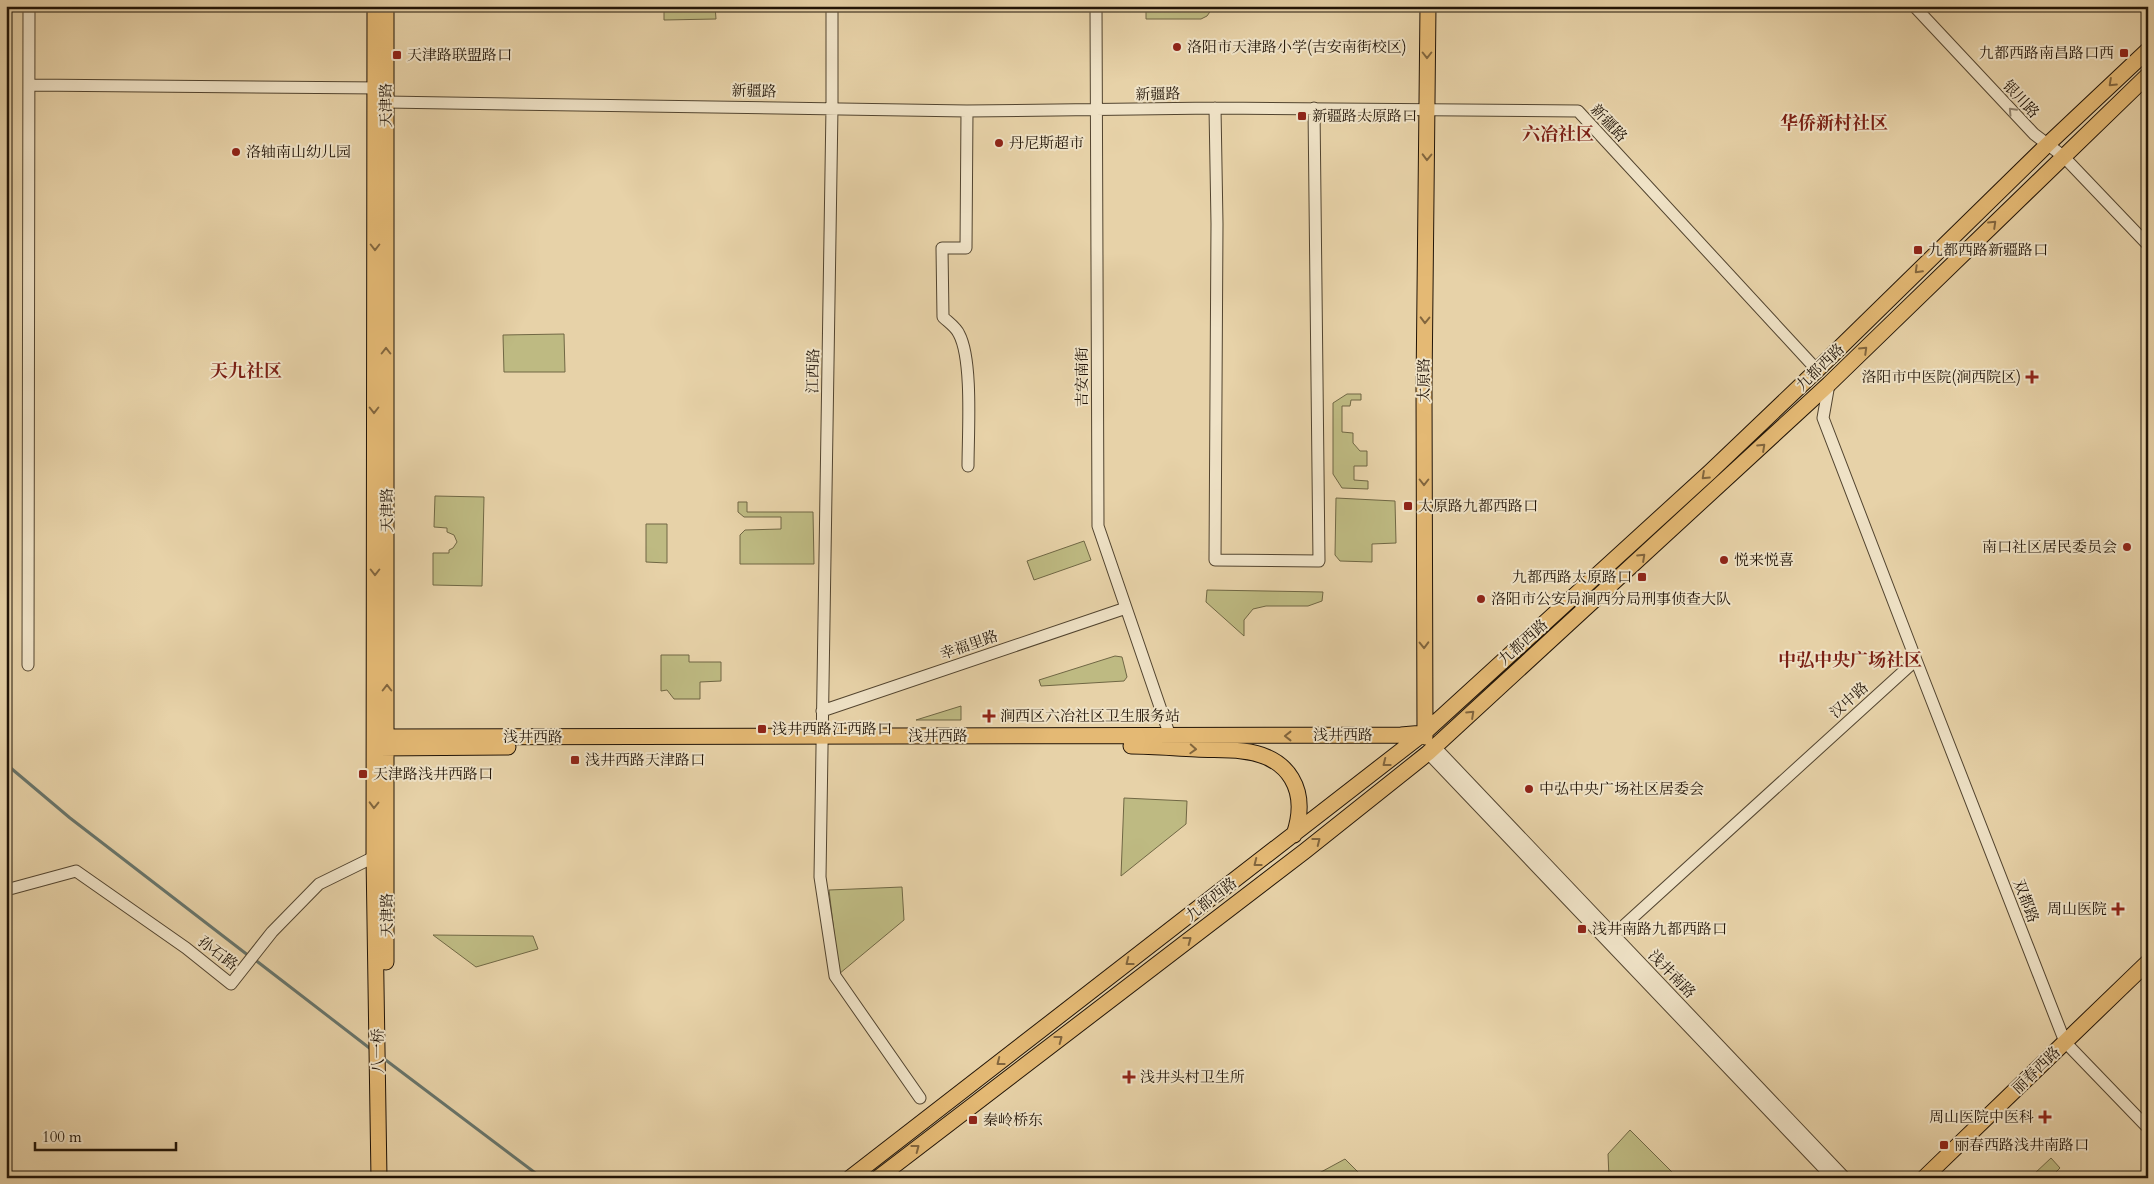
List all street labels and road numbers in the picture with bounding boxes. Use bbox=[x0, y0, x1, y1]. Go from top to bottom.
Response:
street label: 银川路 bbox=[1998, 76, 2044, 122]
street label: 新疆路 bbox=[731, 81, 777, 101]
street label: 天津路 bbox=[376, 82, 396, 128]
street label: 新疆路 bbox=[1135, 84, 1181, 104]
street label: 新疆路 bbox=[1586, 100, 1632, 146]
street label: 九都西路 bbox=[1791, 339, 1849, 395]
street label: 吉安南街 bbox=[1072, 347, 1092, 407]
street label: 江西路 bbox=[803, 348, 823, 394]
street label: 太原路 bbox=[1414, 357, 1434, 403]
street label: 天津路 bbox=[377, 487, 397, 533]
street label: 九都西路 bbox=[1494, 614, 1552, 670]
street label: 幸福里路 bbox=[937, 626, 1001, 664]
street label: 汉中路 bbox=[1826, 678, 1872, 722]
street label: 浅井西路 bbox=[1313, 725, 1373, 745]
street label: 浅井西路 bbox=[908, 726, 968, 746]
street label: 浅井西路 bbox=[503, 727, 563, 747]
street label: 九都西路 bbox=[1181, 873, 1241, 925]
street label: 双都路 bbox=[2009, 876, 2043, 926]
street label: 天津路 bbox=[377, 892, 397, 938]
street label: 孙石路 bbox=[194, 931, 242, 975]
street label: 浅井南路 bbox=[1644, 945, 1700, 1003]
street label: 八一桥 bbox=[368, 1028, 388, 1074]
street label: 丽春西路 bbox=[2007, 1042, 2065, 1098]

